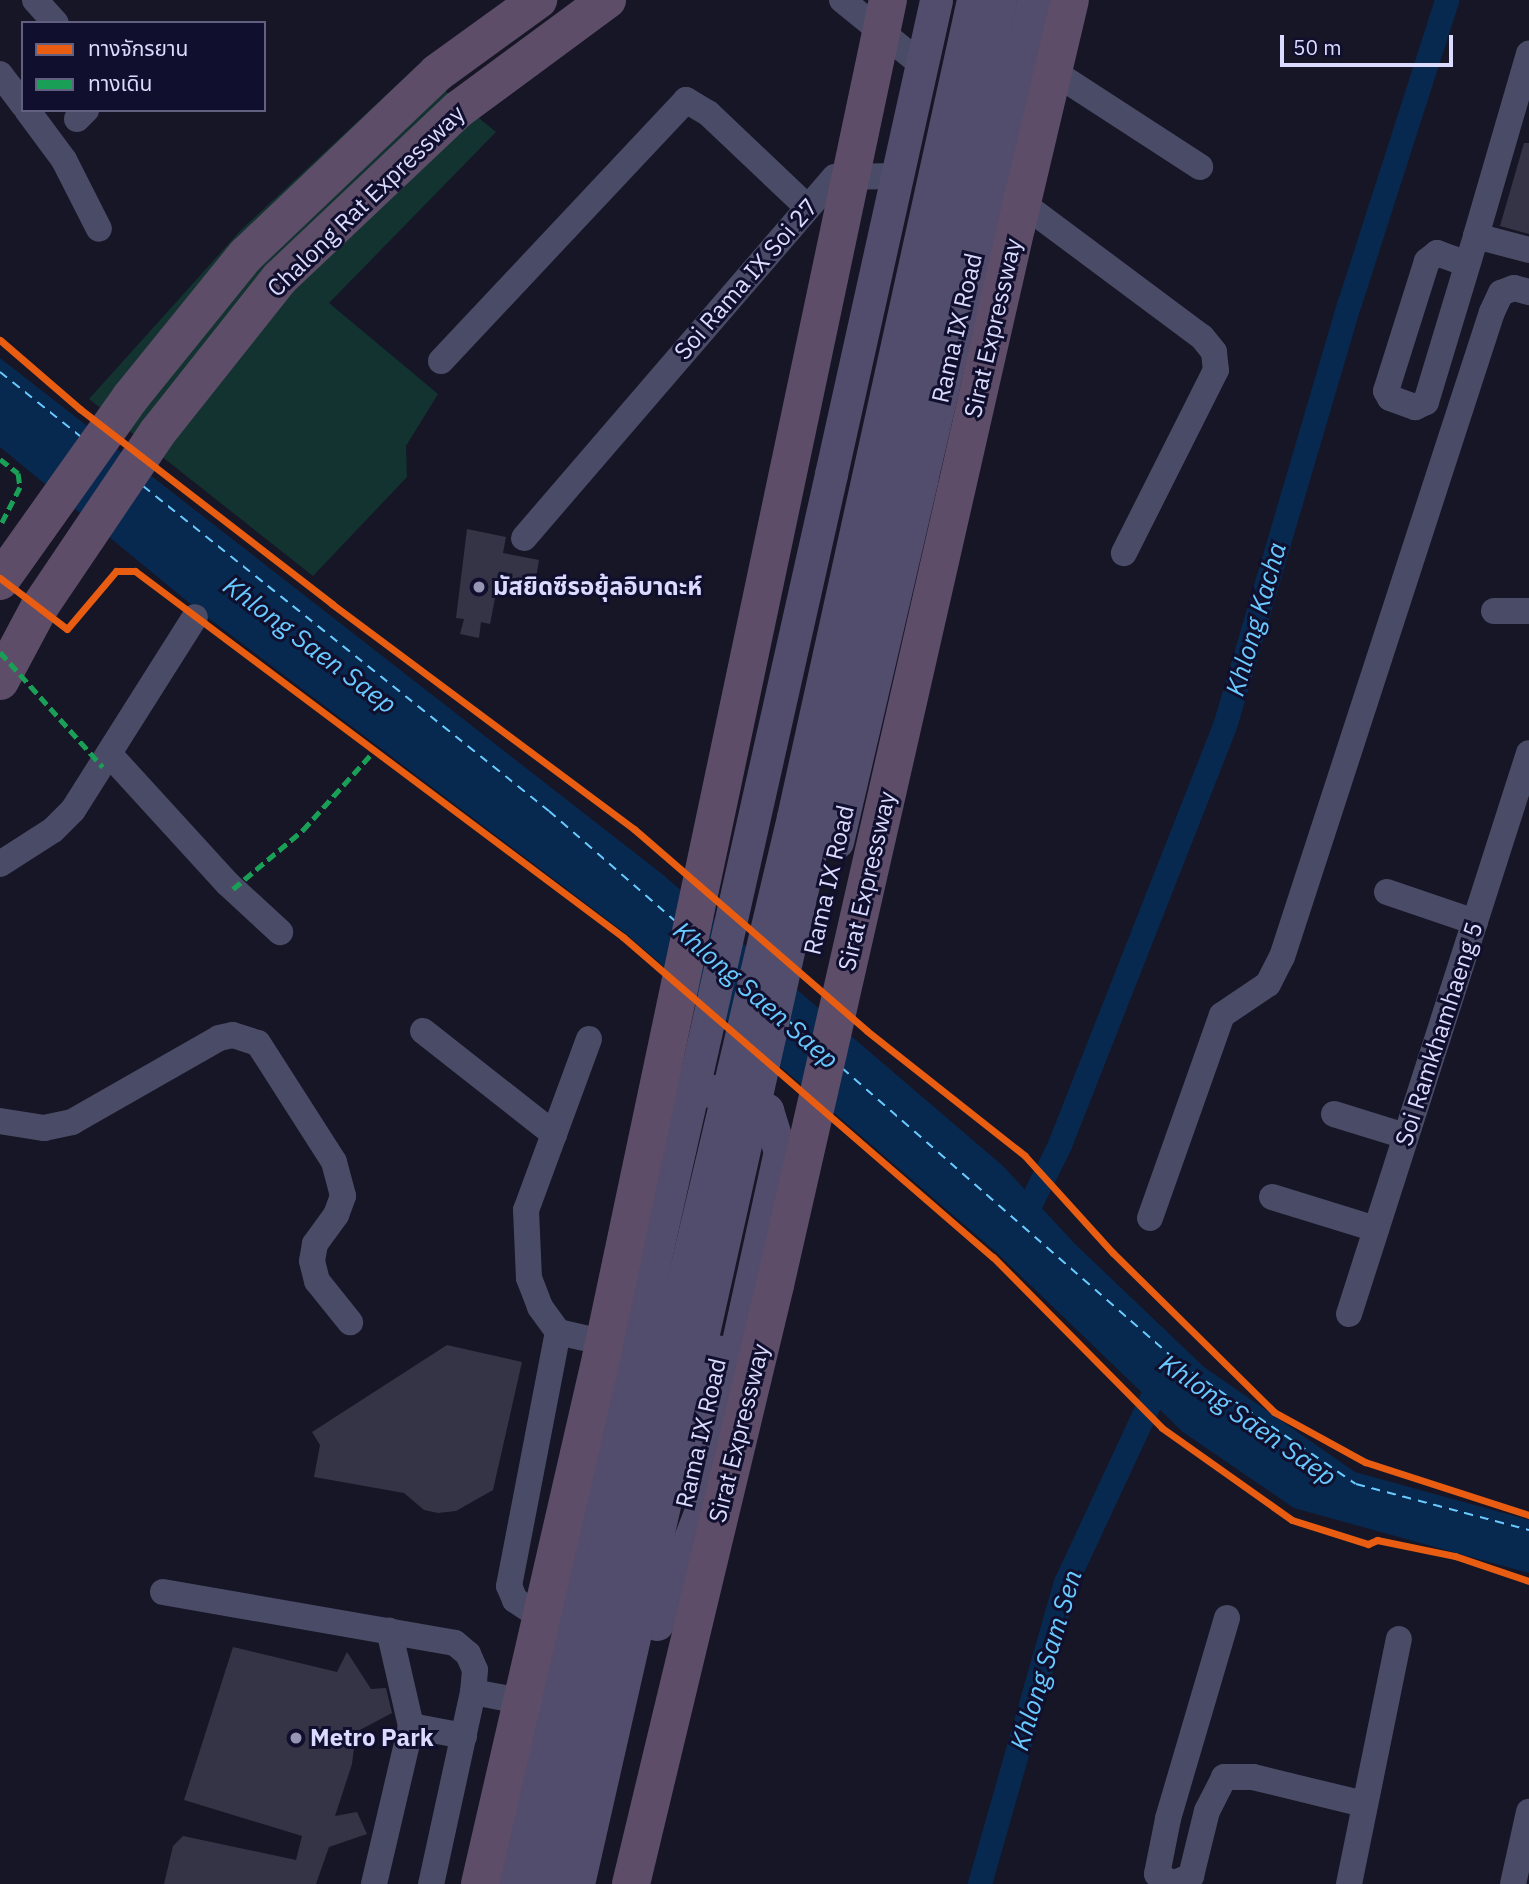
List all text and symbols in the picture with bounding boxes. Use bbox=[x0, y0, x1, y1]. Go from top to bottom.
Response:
legend bbox=[21, 21, 266, 112]
scale bar bbox=[1284, 21, 1457, 65]
text: 50 m bbox=[1293, 33, 1342, 61]
text: ทางจักรยาน bbox=[88, 34, 189, 62]
text: ทางเดิน bbox=[88, 69, 152, 97]
street label: Chalong Rat Expressway bbox=[261, 99, 471, 303]
street label: Soi Rama IX Soi 27 bbox=[668, 192, 824, 366]
street label: Sirat Expressway bbox=[958, 235, 1028, 421]
street label: Rama IX Road bbox=[926, 250, 988, 406]
water label: Khlong Kacha bbox=[1219, 539, 1293, 699]
water label: Khlong Saen Saep bbox=[217, 570, 403, 720]
place label: มัสยิดซีรอยุ้ลอิบาดะห์ bbox=[493, 573, 702, 601]
marker: มัสยิดซีรอยุ้ลอิบาดะห์ bbox=[471, 579, 487, 595]
street label: Sirat Expressway bbox=[832, 788, 902, 974]
street label: Rama IX Road bbox=[798, 802, 860, 958]
water label: Khlong Saen Saep bbox=[667, 915, 845, 1075]
street label: Soi Ramkhamhaeng 5 bbox=[1389, 918, 1489, 1150]
street label: Sirat Expressway bbox=[703, 1341, 775, 1525]
water label: Khlong Saen Saep bbox=[1154, 1347, 1342, 1493]
street label: Rama IX Road bbox=[670, 1355, 732, 1511]
water label: Khlong Sam Sen bbox=[1004, 1566, 1088, 1754]
place label: Metro Park bbox=[310, 1724, 434, 1752]
marker: Metro Park bbox=[288, 1730, 304, 1746]

